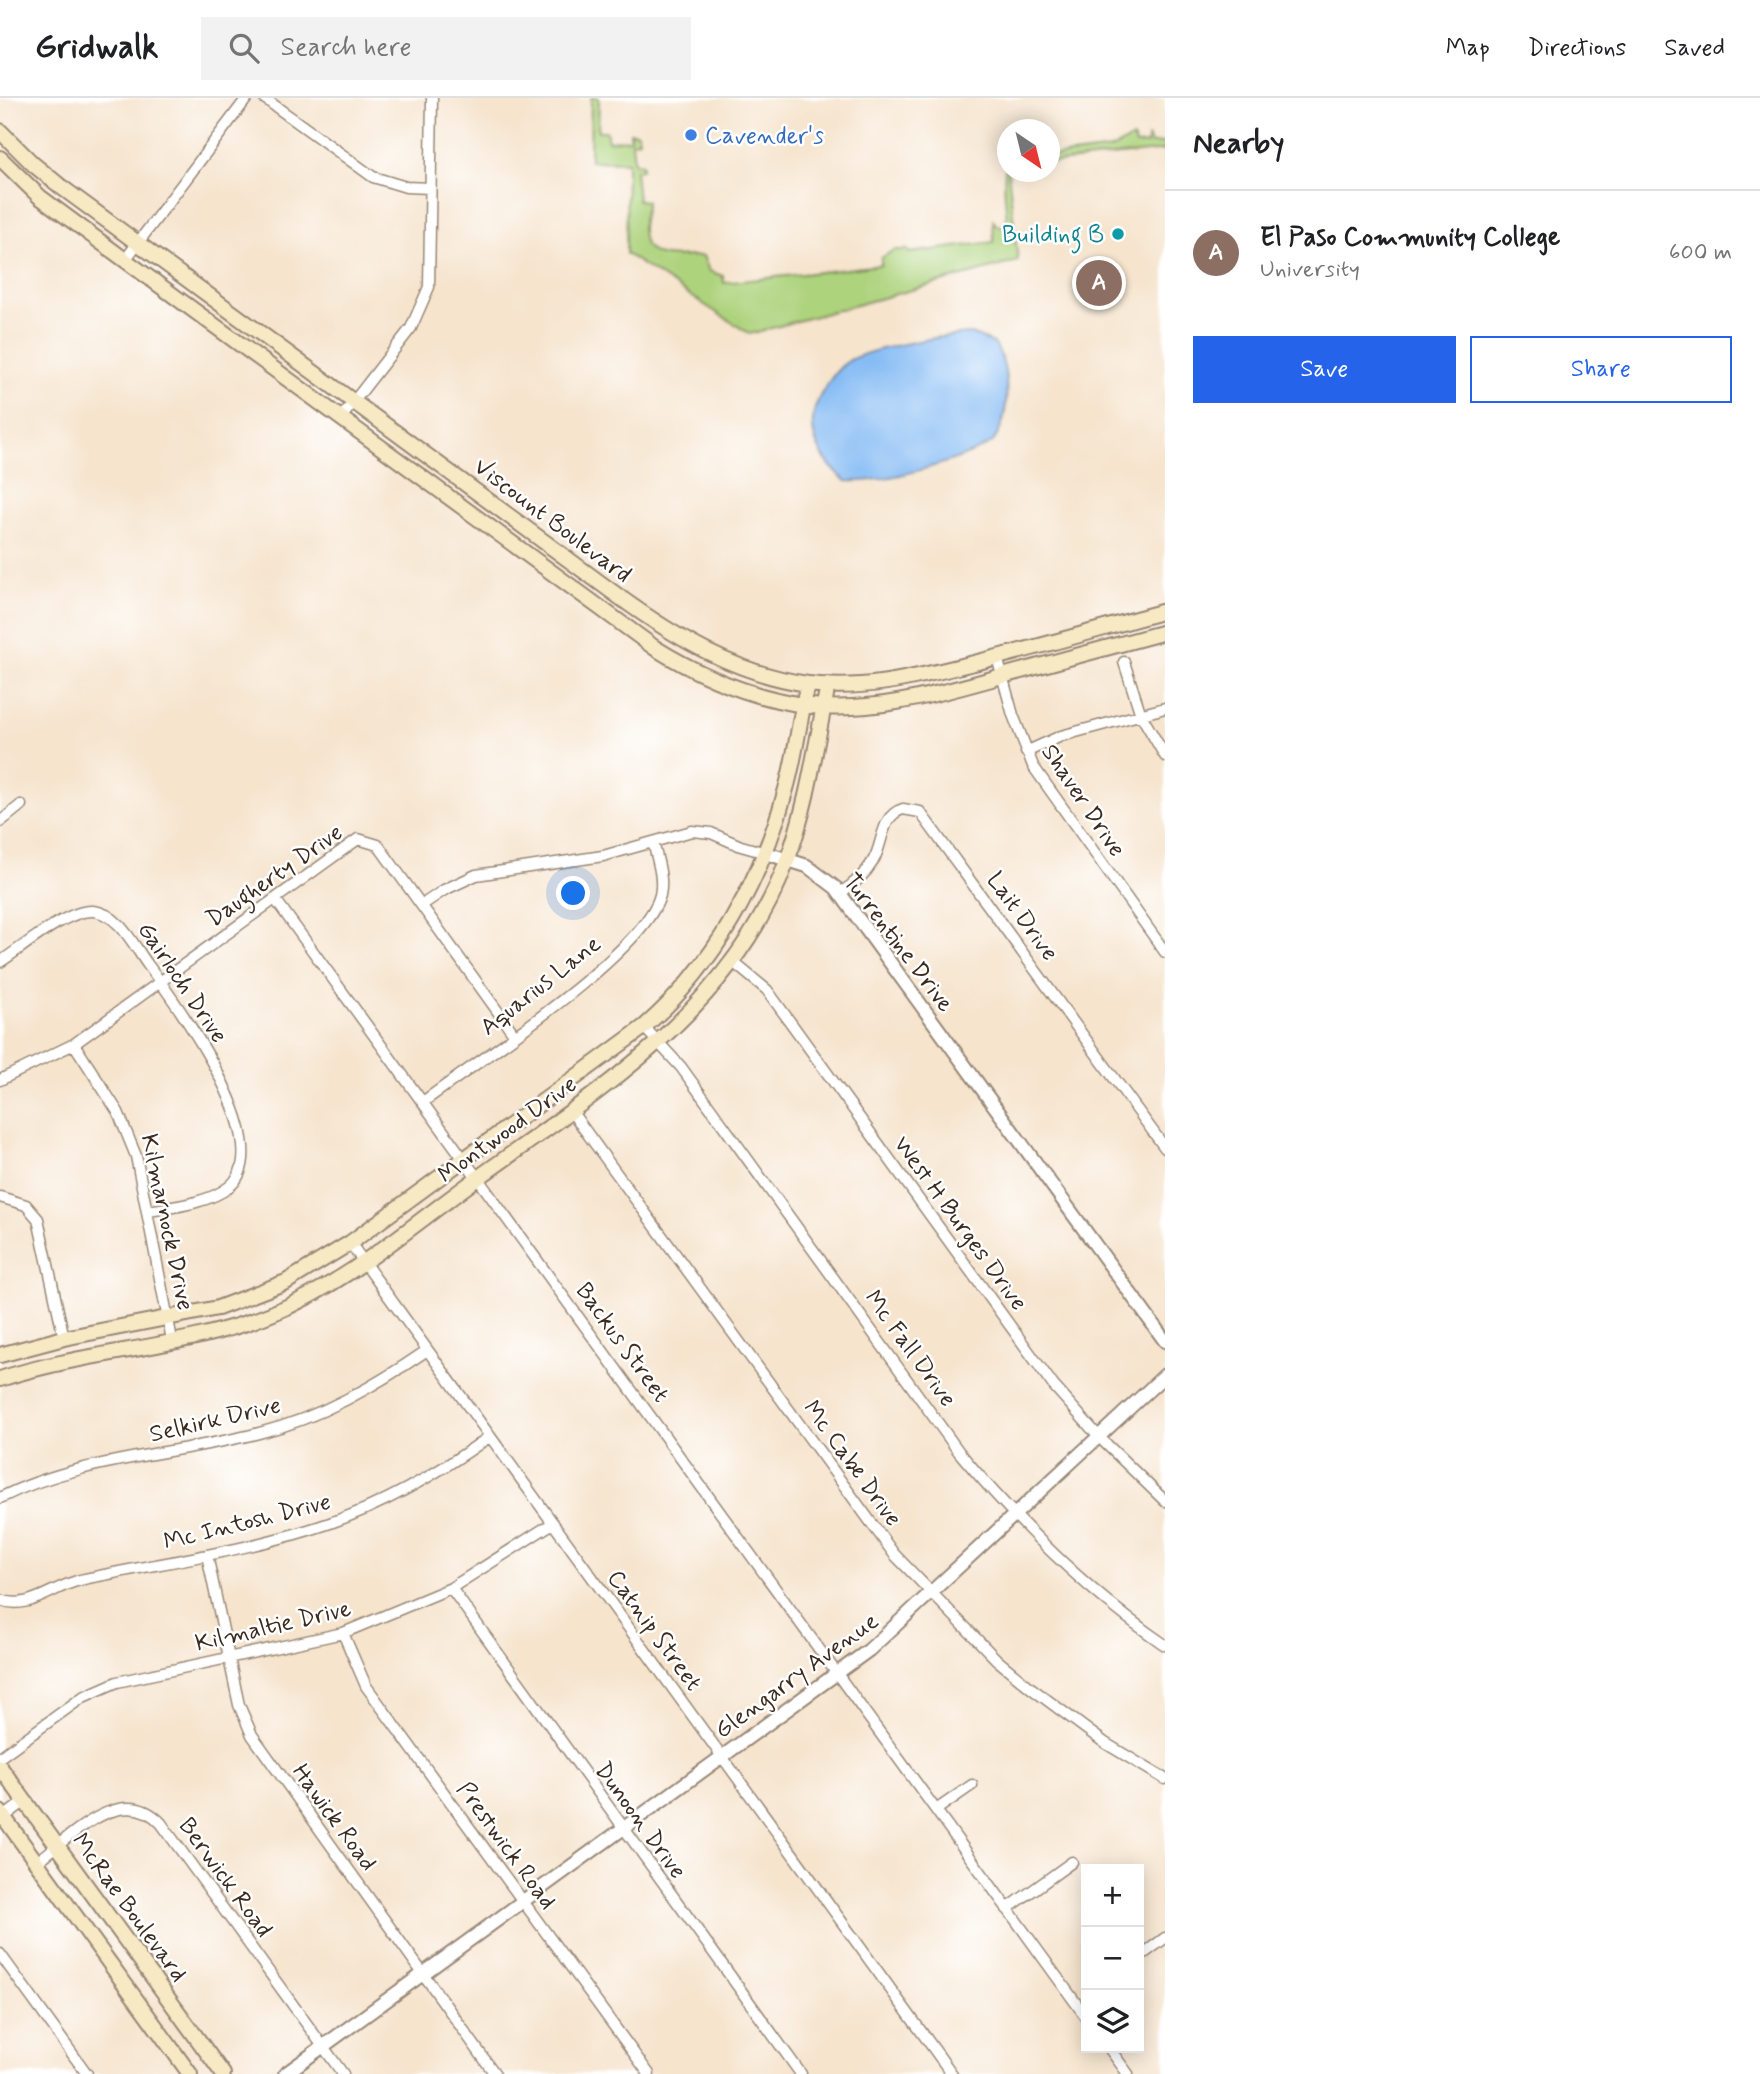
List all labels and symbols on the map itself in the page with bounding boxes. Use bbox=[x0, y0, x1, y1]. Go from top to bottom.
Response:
north arrow bbox=[997, 119, 1060, 182]
place label: Cavender's bbox=[705, 121, 824, 152]
marker: Cavender's bbox=[683, 127, 699, 143]
place label: Building B bbox=[1002, 220, 1104, 254]
marker: Building B bbox=[1110, 226, 1126, 242]
pin: A bbox=[1076, 257, 1122, 309]
street label: Viscount Boulevard bbox=[467, 452, 637, 591]
street label: Shaver Drive bbox=[1034, 738, 1132, 863]
street label: Daugherty Drive bbox=[200, 818, 351, 937]
street label: Lait Drive bbox=[979, 866, 1065, 968]
street label: Turrentine Drive bbox=[835, 867, 960, 1019]
your location bbox=[556, 876, 590, 910]
street label: Gairloch Drive bbox=[130, 916, 234, 1050]
street label: Aquarius Lane bbox=[474, 929, 608, 1043]
street label: Montwood Drive bbox=[432, 1069, 583, 1191]
street label: West H Burges Drive bbox=[886, 1130, 1034, 1317]
street label: Kilmarnock Drive bbox=[133, 1131, 200, 1313]
street label: Backus Street bbox=[568, 1277, 676, 1409]
street label: Mc Fall Drive bbox=[857, 1284, 963, 1413]
street label: Selkirk Drive bbox=[147, 1390, 284, 1451]
street label: Mc Cabe Drive bbox=[796, 1395, 908, 1533]
street label: Mc Intosh Drive bbox=[161, 1487, 334, 1558]
street label: Catnip Street bbox=[599, 1564, 708, 1698]
street label: Kilmaltie Drive bbox=[192, 1593, 354, 1659]
street label: Glengarry Avenue bbox=[709, 1606, 885, 1746]
street label: Dunoon Drive bbox=[587, 1756, 693, 1885]
street label: Hawick Road bbox=[284, 1758, 383, 1878]
street label: Prestwick Road bbox=[449, 1776, 563, 1916]
street label: Berwick Road bbox=[171, 1812, 279, 1944]
street label: McRae Boulevard bbox=[64, 1827, 193, 1989]

